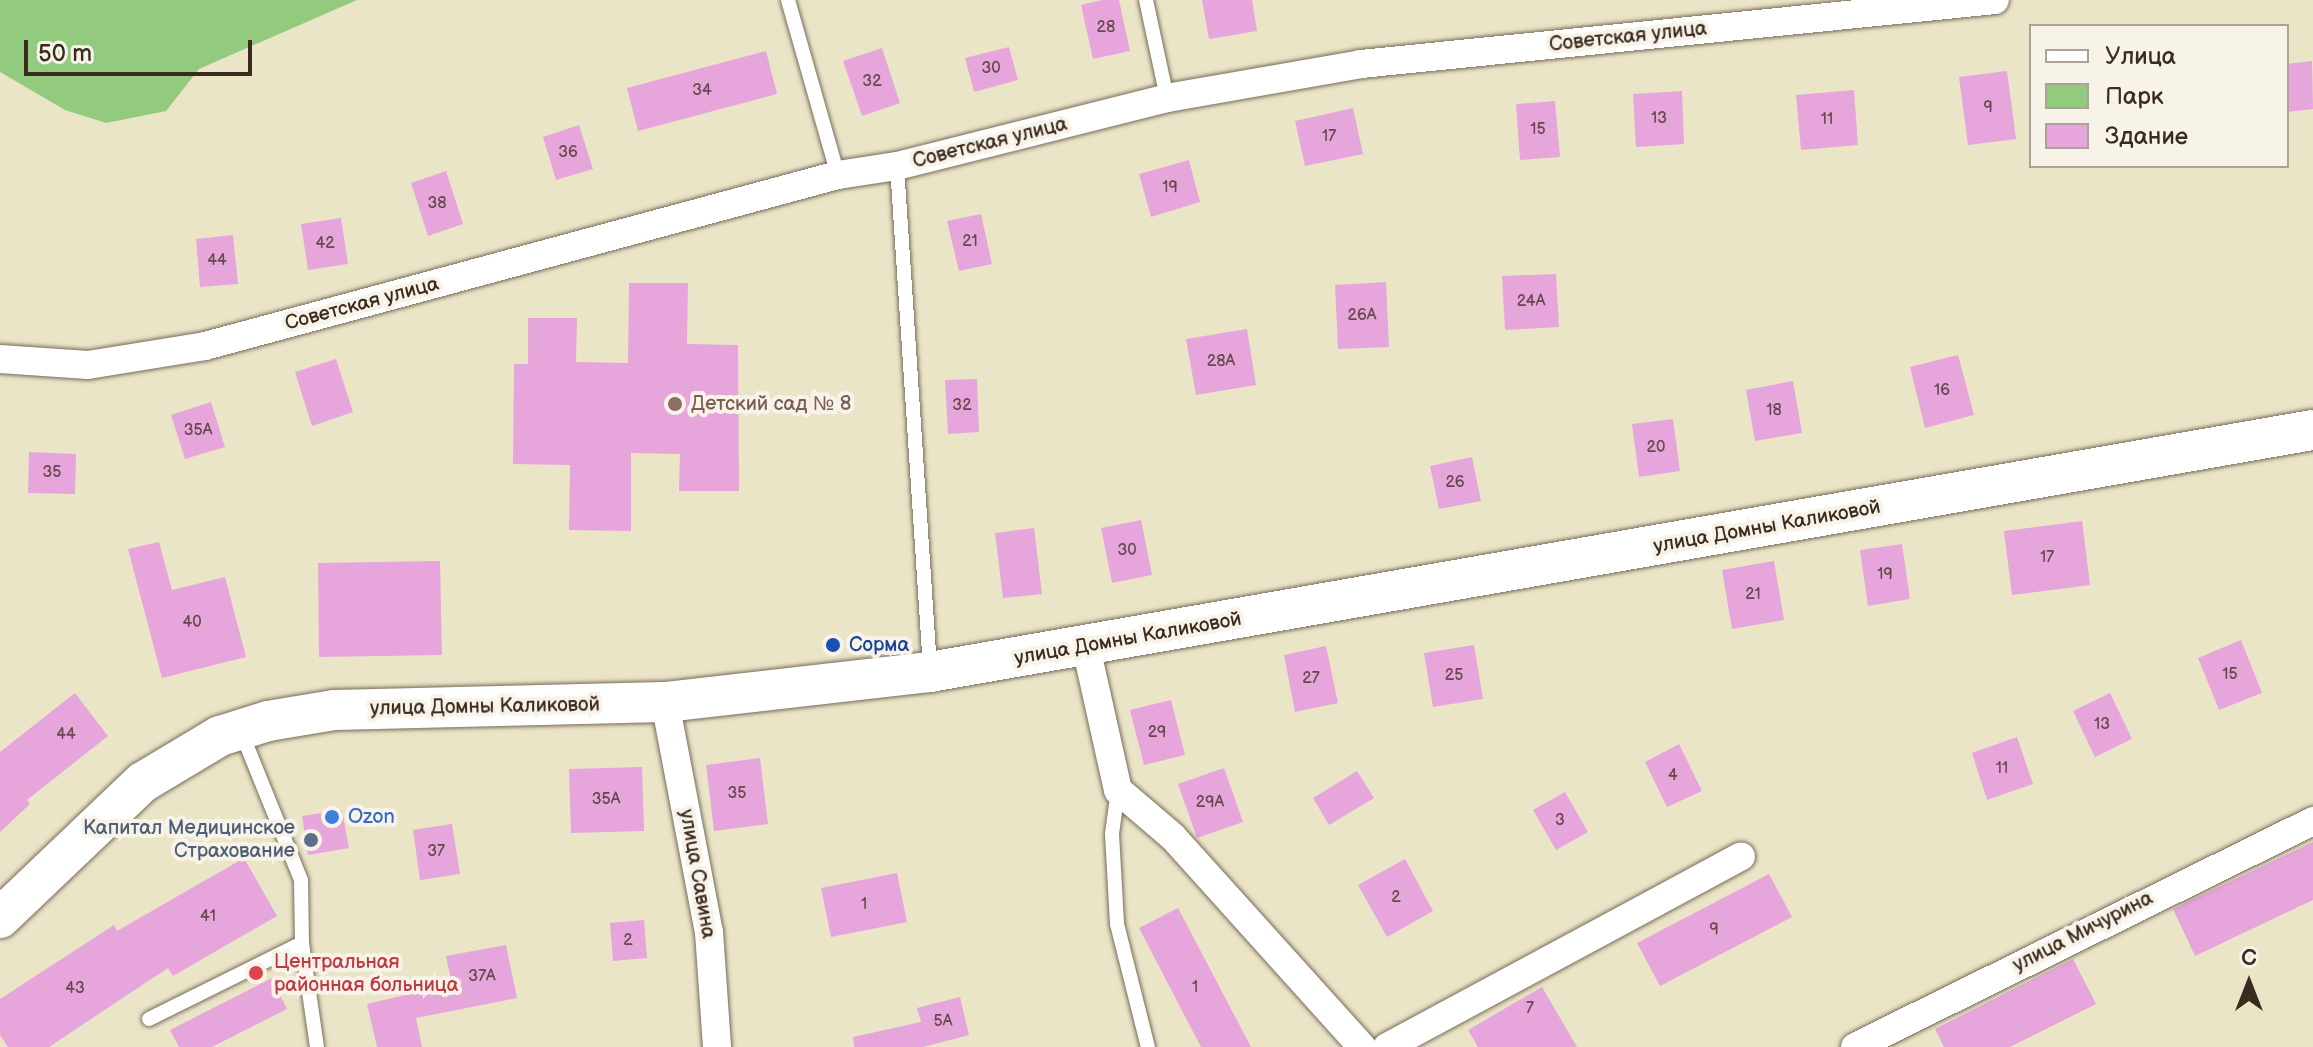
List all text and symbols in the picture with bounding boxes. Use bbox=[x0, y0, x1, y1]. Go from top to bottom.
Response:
street label: Советская улица bbox=[1548, 17, 1708, 57]
house number: 28 bbox=[1097, 18, 1115, 38]
scale bar bbox=[28, 24, 256, 74]
legend bbox=[2029, 24, 2289, 168]
text: 50 m bbox=[38, 39, 92, 68]
text: Улица bbox=[2105, 42, 2176, 71]
house number: 30 bbox=[981, 59, 1001, 79]
house number: 32 bbox=[862, 72, 882, 92]
house number: 34 bbox=[692, 81, 712, 101]
text: Парк bbox=[2105, 82, 2163, 111]
house number: 9 bbox=[1983, 98, 1993, 118]
house number: 13 bbox=[1651, 109, 1667, 129]
house number: 11 bbox=[1821, 110, 1833, 130]
street label: Советская улица bbox=[910, 112, 1070, 174]
house number: 15 bbox=[1530, 120, 1546, 140]
text: Здание bbox=[2105, 122, 2188, 151]
house number: 17 bbox=[1322, 127, 1336, 147]
house number: 36 bbox=[558, 143, 578, 163]
house number: 19 bbox=[1162, 178, 1178, 198]
house number: 38 bbox=[427, 194, 447, 214]
house number: 21 bbox=[962, 232, 978, 252]
house number: 42 bbox=[315, 234, 335, 254]
house number: 44 bbox=[207, 251, 227, 271]
street label: Советская улица bbox=[282, 272, 442, 336]
house number: 24А bbox=[1517, 292, 1545, 312]
house number: 26А bbox=[1348, 306, 1376, 326]
house number: 28А bbox=[1207, 352, 1235, 372]
house number: 16 bbox=[1934, 381, 1950, 401]
place label: Детский сад № 8 bbox=[691, 392, 851, 416]
marker: Детский сад № 8 bbox=[666, 395, 684, 413]
house number: 32 bbox=[952, 396, 972, 416]
house number: 18 bbox=[1766, 401, 1782, 421]
house number: 35А bbox=[184, 421, 212, 441]
house number: 20 bbox=[1647, 438, 1665, 458]
house number: 35 bbox=[42, 463, 62, 483]
house number: 26 bbox=[1445, 473, 1465, 493]
street label: улица Домны Каликовой bbox=[1652, 495, 1882, 559]
house number: 30 bbox=[1117, 541, 1137, 561]
house number: 17 bbox=[2040, 548, 2054, 568]
house number: 19 bbox=[1877, 565, 1893, 585]
house number: 21 bbox=[1745, 585, 1761, 605]
street label: улица Домны Каликовой bbox=[1013, 607, 1243, 671]
house number: 40 bbox=[182, 613, 202, 633]
place label: Сорма bbox=[849, 633, 909, 657]
marker: Сорма bbox=[824, 636, 842, 654]
house number: 15 bbox=[2222, 665, 2238, 685]
house number: 25 bbox=[1445, 666, 1463, 686]
house number: 27 bbox=[1302, 669, 1320, 689]
street label: улица Домны Каликовой bbox=[370, 693, 600, 721]
house number: 13 bbox=[2094, 715, 2110, 735]
house number: 29 bbox=[1148, 723, 1166, 743]
house number: 44 bbox=[56, 725, 76, 745]
house number: 11 bbox=[1996, 759, 2008, 779]
house number: 4 bbox=[1668, 766, 1678, 786]
house number: 35 bbox=[727, 784, 747, 804]
house number: 35А bbox=[592, 790, 620, 810]
house number: 29А bbox=[1196, 793, 1224, 813]
place label: Ozon bbox=[348, 805, 395, 829]
street label: улица Савина bbox=[674, 807, 720, 941]
marker: Ozon bbox=[323, 808, 341, 826]
house number: 3 bbox=[1555, 811, 1565, 831]
place label: Капитал Медицинское Страхование bbox=[83, 816, 295, 863]
marker: Капитал Медицинское Страхование bbox=[302, 831, 320, 849]
house number: 37 bbox=[427, 842, 445, 862]
street label: улица Мичурина bbox=[2009, 886, 2157, 978]
house number: 2 bbox=[1391, 888, 1401, 908]
house number: 1 bbox=[861, 895, 867, 915]
house number: 41 bbox=[200, 907, 216, 927]
house number: 9 bbox=[1709, 920, 1719, 940]
house number: 2 bbox=[623, 931, 633, 951]
north arrow bbox=[2209, 943, 2289, 1023]
text: С bbox=[2241, 945, 2257, 972]
place label: Центральная районная больница bbox=[274, 950, 458, 997]
marker: Центральная районная больница bbox=[245, 962, 267, 984]
house number: 37А bbox=[468, 967, 496, 987]
house number: 1 bbox=[1192, 978, 1198, 998]
house number: 43 bbox=[65, 979, 85, 999]
house number: 7 bbox=[1526, 999, 1534, 1019]
house number: 5А bbox=[934, 1012, 952, 1032]

